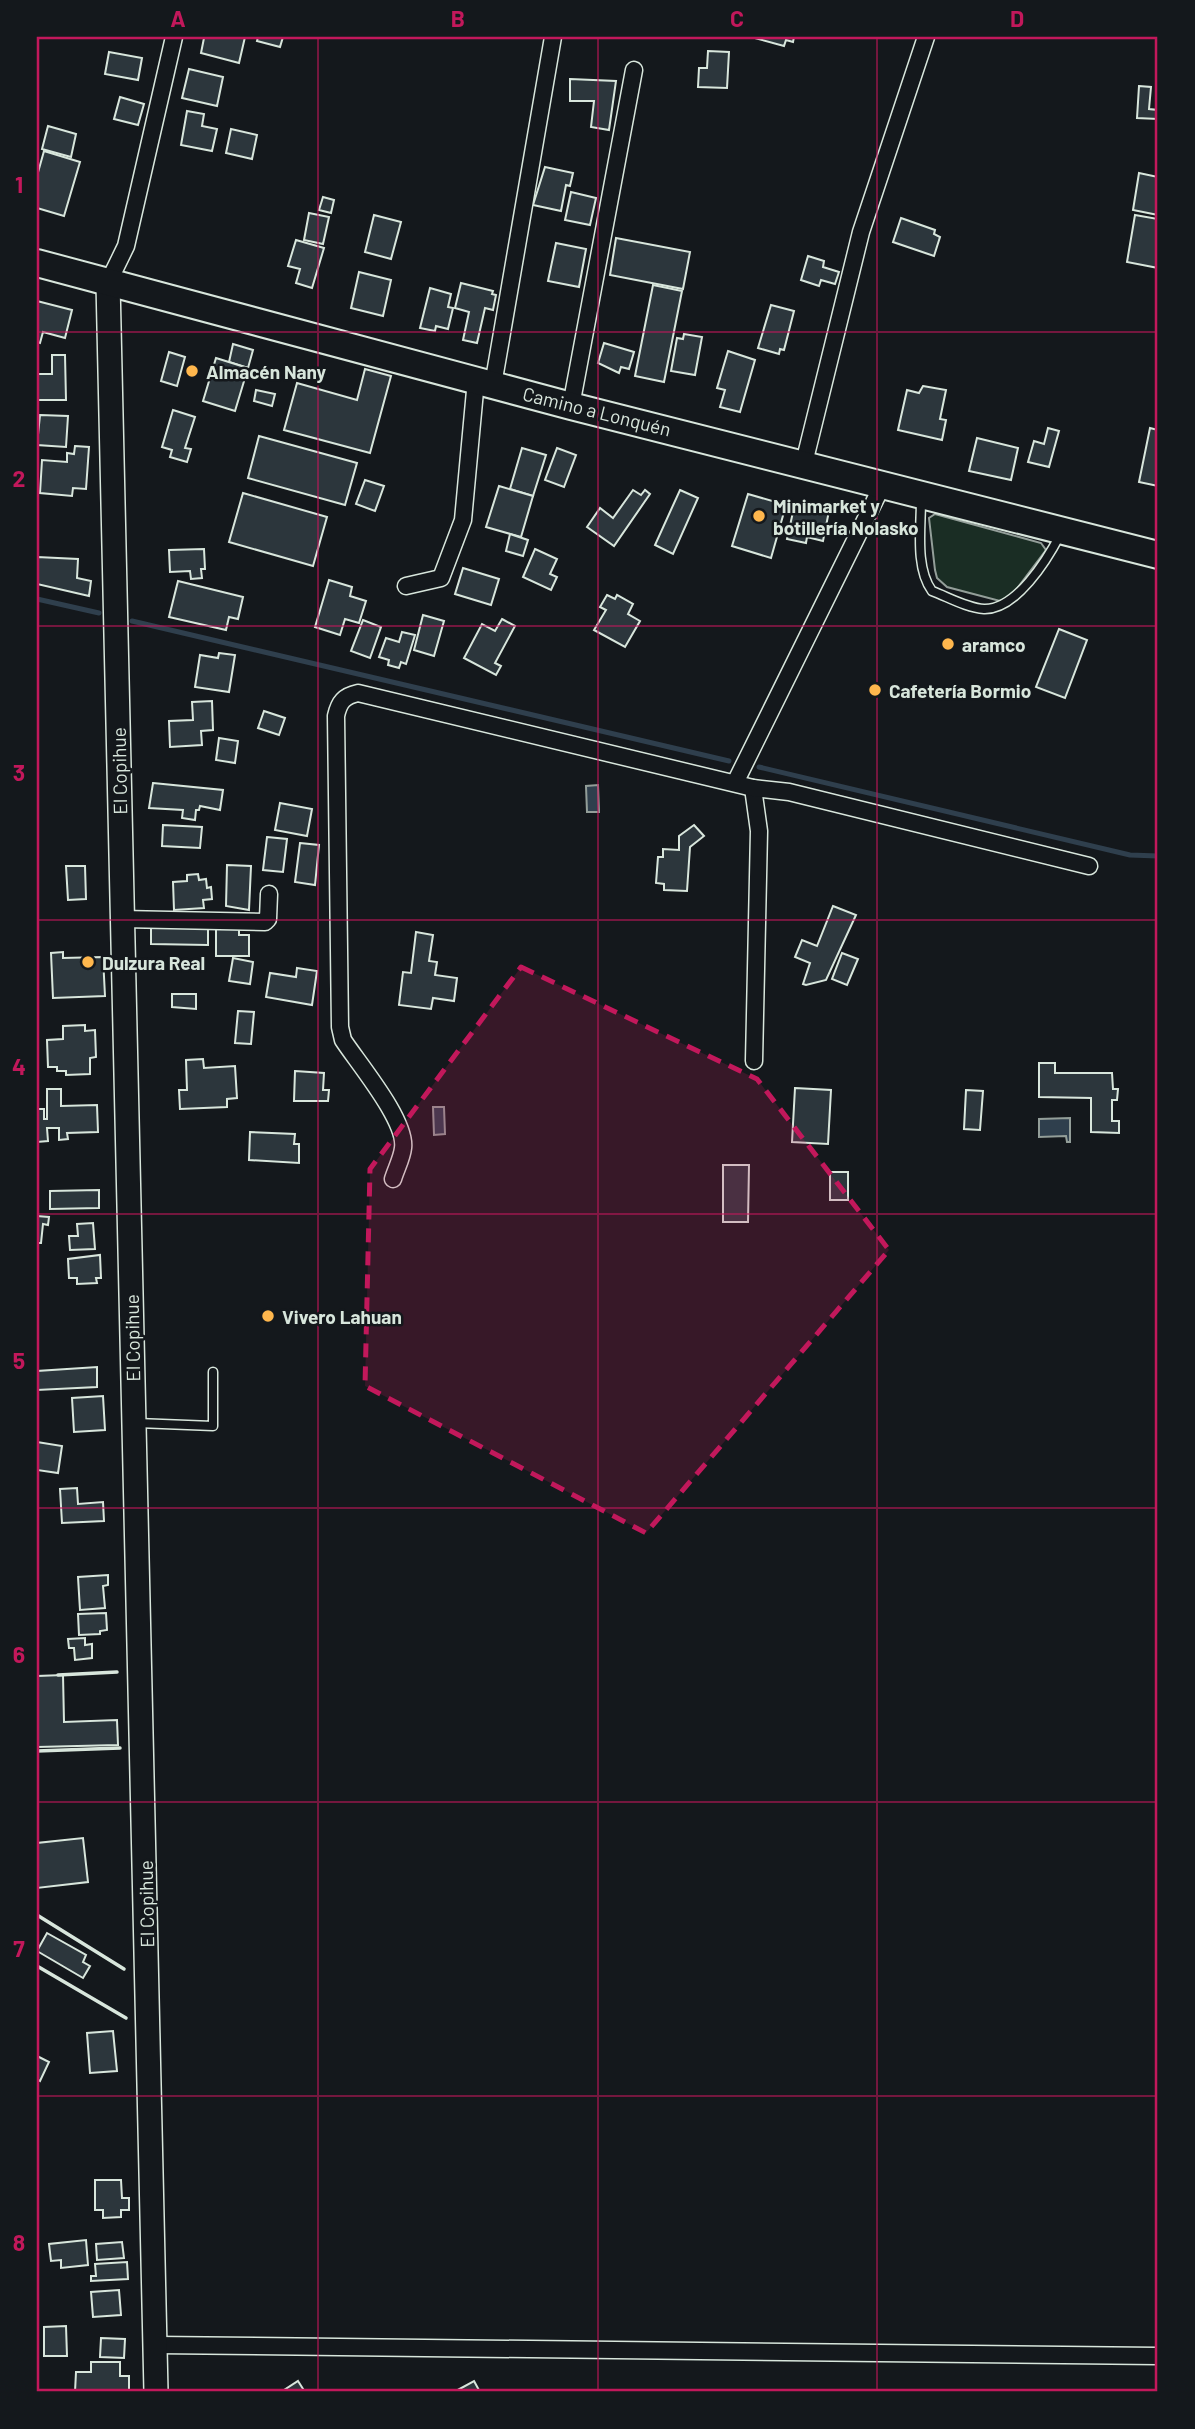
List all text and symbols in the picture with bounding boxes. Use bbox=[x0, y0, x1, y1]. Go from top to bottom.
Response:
text: A bbox=[170, 4, 186, 32]
text: B bbox=[451, 4, 465, 32]
text: C bbox=[730, 4, 744, 32]
text: D bbox=[1010, 4, 1024, 32]
text: 1 bbox=[15, 170, 23, 198]
place label: Almacén Nany bbox=[206, 360, 327, 383]
marker: Almacén Nany bbox=[184, 363, 200, 379]
street label: Camino a Lonquén bbox=[521, 381, 673, 441]
text: 2 bbox=[13, 464, 25, 492]
place label: Minimarket y botillería Nolasko bbox=[773, 494, 919, 539]
marker: Minimarket y botillería Nolasko bbox=[751, 508, 767, 524]
place label: aramco bbox=[962, 633, 1026, 656]
marker: aramco bbox=[940, 636, 956, 652]
place label: Cafetería Bormio bbox=[889, 679, 1031, 702]
marker: Cafetería Bormio bbox=[867, 682, 883, 698]
street label: El Copihue bbox=[107, 727, 131, 815]
text: 3 bbox=[13, 758, 25, 786]
place label: Dulzura Real bbox=[102, 951, 205, 974]
marker: Dulzura Real bbox=[80, 954, 96, 970]
text: 4 bbox=[12, 1052, 26, 1080]
street label: El Copihue bbox=[120, 1294, 144, 1382]
place label: Vivero Lahuan bbox=[282, 1305, 402, 1328]
marker: Vivero Lahuan bbox=[260, 1308, 276, 1324]
text: 5 bbox=[13, 1346, 25, 1374]
text: 6 bbox=[13, 1640, 25, 1668]
street label: El Copihue bbox=[134, 1860, 158, 1948]
text: 7 bbox=[13, 1934, 25, 1962]
text: 8 bbox=[13, 2228, 25, 2256]

